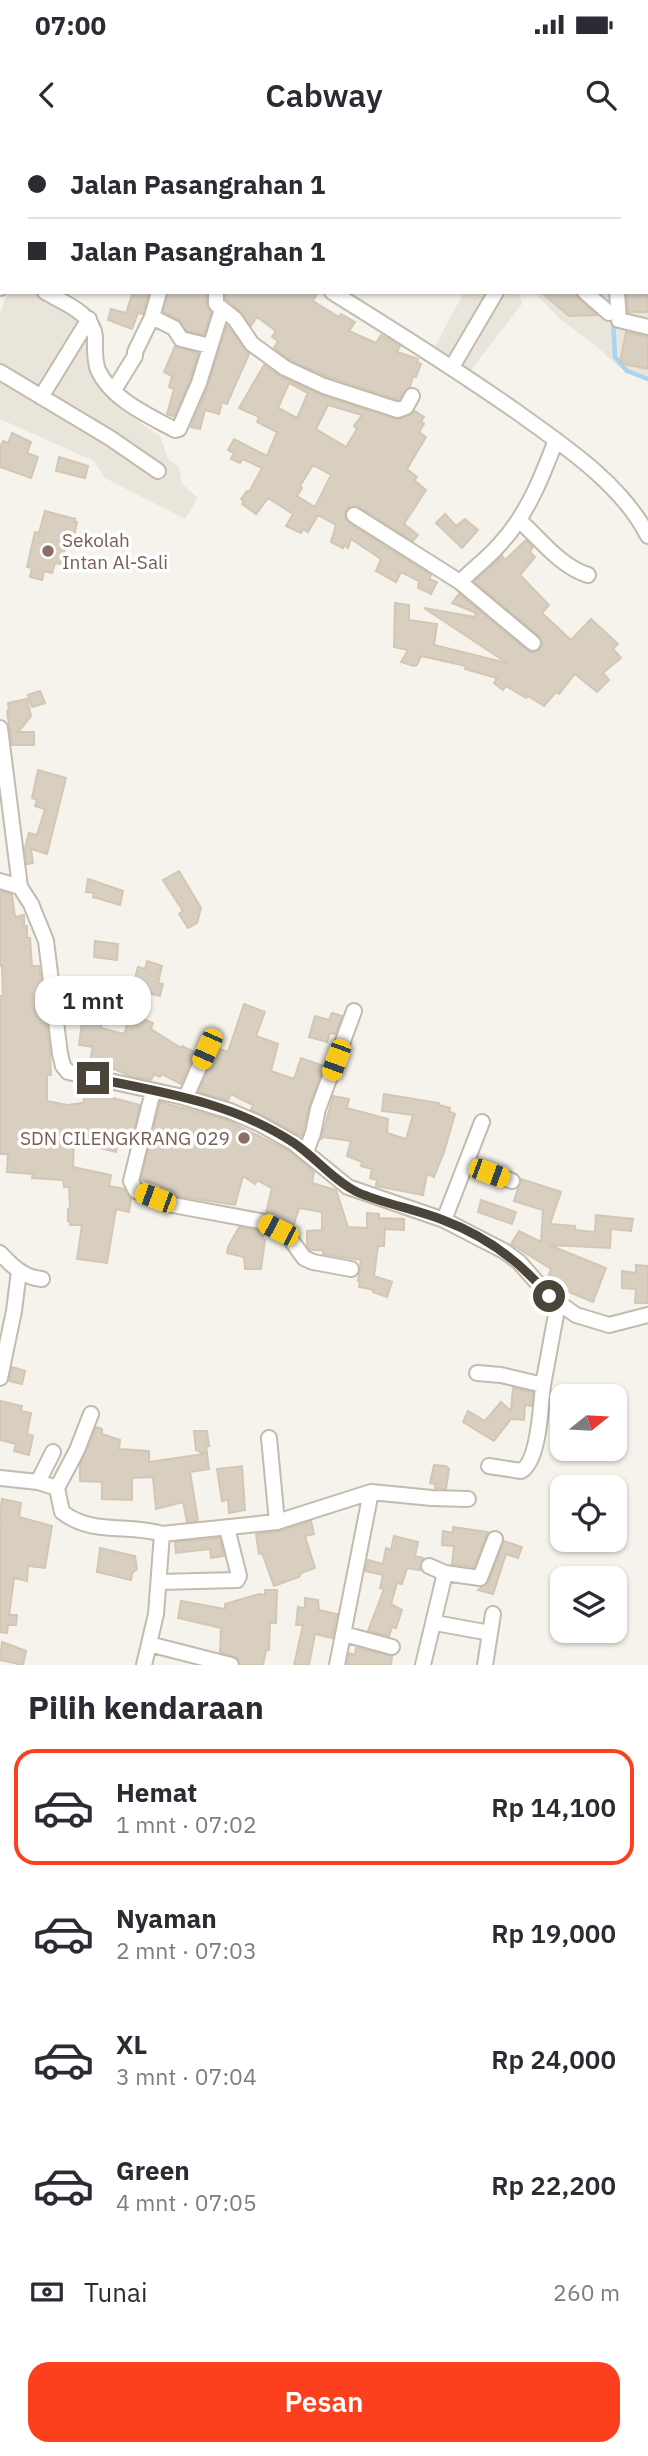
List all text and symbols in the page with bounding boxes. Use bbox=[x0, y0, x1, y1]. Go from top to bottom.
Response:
text: 07:00 bbox=[35, 8, 106, 42]
text: Cabway bbox=[265, 74, 383, 116]
icon: back bbox=[28, 76, 66, 114]
icon: search bbox=[582, 76, 620, 114]
text: Jalan Pasangrahan 1 bbox=[70, 167, 325, 201]
text: Jalan Pasangrahan 1 bbox=[70, 234, 325, 268]
place label: Sekolah Intan Al-Sali bbox=[62, 528, 168, 574]
marker: Sekolah Intan Al-Sali bbox=[40, 543, 56, 559]
callout: 1 mnt bbox=[35, 976, 151, 1026]
text: 1 mnt bbox=[62, 985, 124, 1015]
car bbox=[189, 1026, 226, 1072]
car bbox=[319, 1037, 354, 1083]
route end bbox=[77, 1062, 109, 1094]
place label: SDN CILENGKRANG 029 bbox=[20, 1126, 230, 1150]
marker: SDN CILENGKRANG 029 bbox=[236, 1130, 252, 1146]
car bbox=[466, 1156, 513, 1190]
car bbox=[132, 1181, 179, 1215]
car bbox=[255, 1211, 302, 1249]
route start bbox=[533, 1280, 565, 1312]
north arrow bbox=[550, 1384, 626, 1461]
map controls bbox=[550, 1384, 627, 1643]
button: locate bbox=[550, 1475, 627, 1552]
button: layers bbox=[550, 1566, 627, 1643]
text: Pilih kendaraan bbox=[28, 1686, 264, 1728]
text: Hemat bbox=[116, 1775, 197, 1809]
icon: car bbox=[32, 1776, 95, 1839]
text: Rp 14,100 bbox=[491, 1790, 616, 1824]
text: 1 mnt · 07:02 bbox=[116, 1809, 257, 1839]
text: Nyaman bbox=[116, 1901, 217, 1935]
icon: car bbox=[32, 1902, 95, 1965]
text: Rp 19,000 bbox=[491, 1916, 616, 1950]
text: 2 mnt · 07:03 bbox=[116, 1935, 257, 1965]
text: XL bbox=[116, 2027, 147, 2061]
icon: car bbox=[32, 2028, 95, 2091]
text: Rp 24,000 bbox=[491, 2042, 616, 2076]
text: 3 mnt · 07:04 bbox=[116, 2061, 257, 2091]
text: Green bbox=[116, 2153, 190, 2187]
icon: car bbox=[32, 2154, 95, 2217]
text: Rp 22,200 bbox=[491, 2168, 616, 2202]
text: 4 mnt · 07:05 bbox=[116, 2187, 257, 2217]
icon: cash bbox=[28, 2273, 66, 2311]
text: Tunai bbox=[84, 2275, 148, 2309]
text: 260 m bbox=[553, 2277, 620, 2307]
button: Pesan bbox=[28, 2362, 620, 2442]

